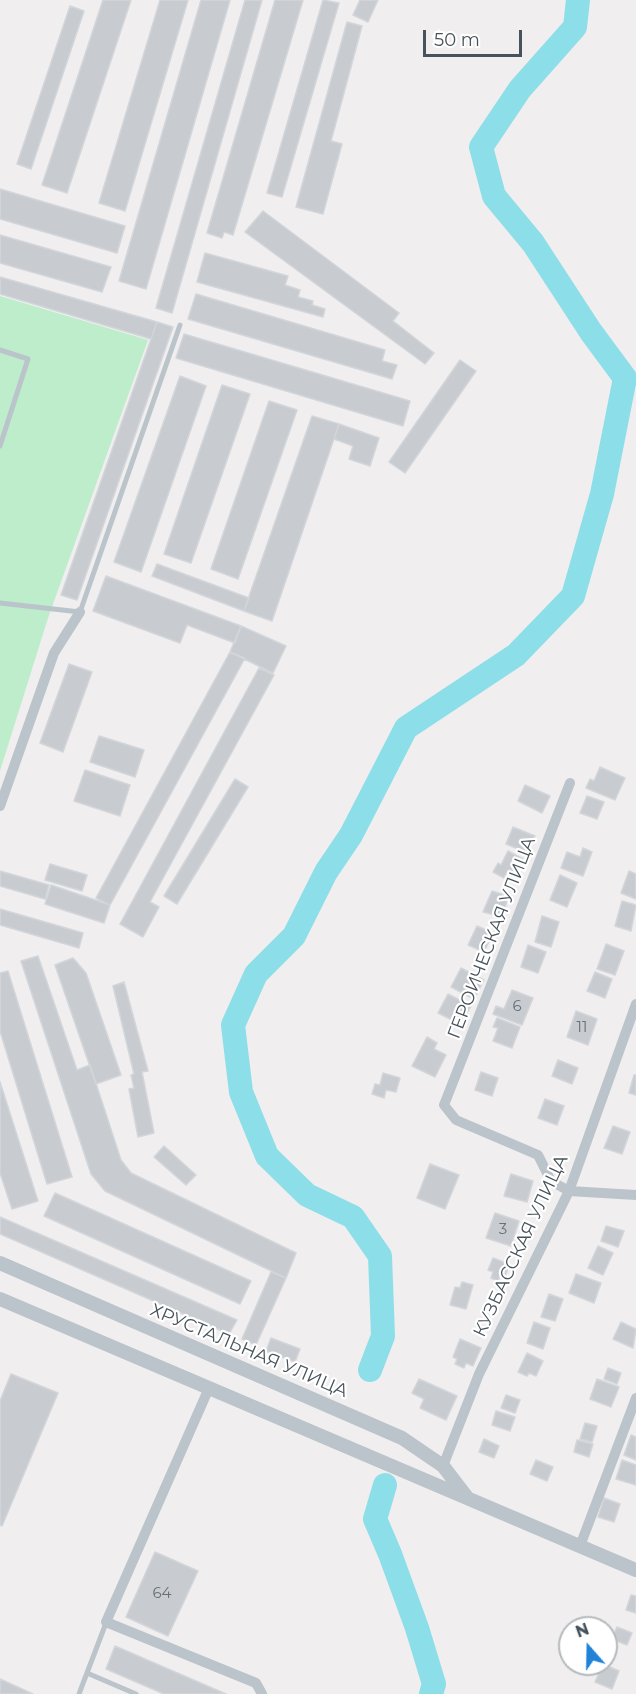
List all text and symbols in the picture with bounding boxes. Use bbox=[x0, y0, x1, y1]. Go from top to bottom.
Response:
scale bar bbox=[426, 18, 525, 56]
text: 50 m bbox=[434, 29, 480, 51]
street label: ГЕРОИЧЕСКАЯ УЛИЦА bbox=[443, 834, 541, 1042]
house number: 6 bbox=[512, 998, 522, 1016]
house number: 11 bbox=[577, 1019, 587, 1037]
street label: КУЗБАССКАЯ УЛИЦА bbox=[469, 1151, 573, 1341]
house number: 3 bbox=[499, 1221, 507, 1239]
street label: ХРУСТАЛЬНАЯ УЛИЦА bbox=[147, 1299, 351, 1403]
house number: 64 bbox=[152, 1585, 172, 1603]
north arrow bbox=[558, 1616, 618, 1676]
text: N bbox=[573, 1619, 592, 1642]

